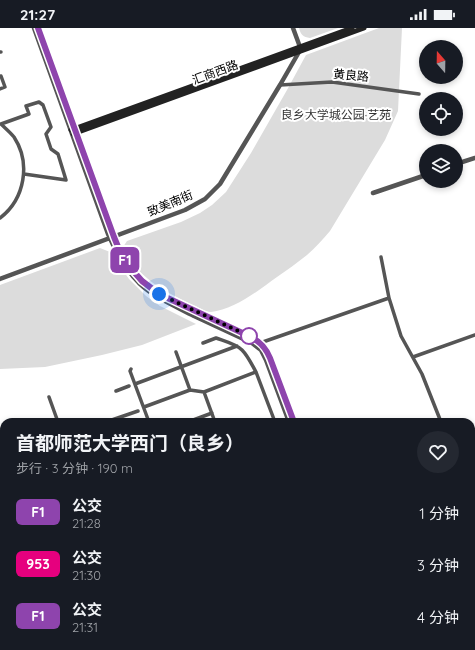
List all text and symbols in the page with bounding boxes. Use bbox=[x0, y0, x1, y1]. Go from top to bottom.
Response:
text: 21:27 bbox=[20, 5, 55, 24]
north arrow bbox=[419, 40, 463, 84]
map controls bbox=[419, 40, 463, 188]
street label: 汇商西路 bbox=[190, 57, 240, 87]
street label: 黄良路 bbox=[332, 66, 370, 84]
button: locate bbox=[419, 92, 463, 136]
park label: 良乡大学城公园·艺苑 bbox=[281, 107, 391, 122]
button: layers bbox=[419, 144, 463, 188]
street label: 致美南街 bbox=[145, 187, 195, 219]
line badge: F1 bbox=[107, 247, 143, 273]
text: F1 bbox=[118, 251, 132, 269]
your location bbox=[149, 284, 169, 304]
unlabelled marker bbox=[240, 327, 258, 345]
text: 首都师范大学西门（良乡） bbox=[16, 431, 244, 455]
button: heart bbox=[417, 431, 459, 473]
text: 步行 · 3 分钟 · 190 m bbox=[16, 460, 133, 476]
text: 公交 bbox=[72, 496, 102, 515]
text: F1 bbox=[31, 503, 45, 521]
text: 1 分钟 bbox=[419, 504, 459, 523]
text: 21:28 bbox=[72, 515, 101, 531]
text: 公交 bbox=[72, 548, 102, 567]
text: 953 bbox=[26, 555, 50, 573]
text: 3 分钟 bbox=[417, 556, 459, 575]
text: 21:30 bbox=[72, 567, 101, 583]
text: 公交 bbox=[72, 600, 102, 619]
text: F1 bbox=[31, 607, 45, 625]
text: 4 分钟 bbox=[417, 608, 459, 627]
text: 21:31 bbox=[72, 619, 98, 635]

